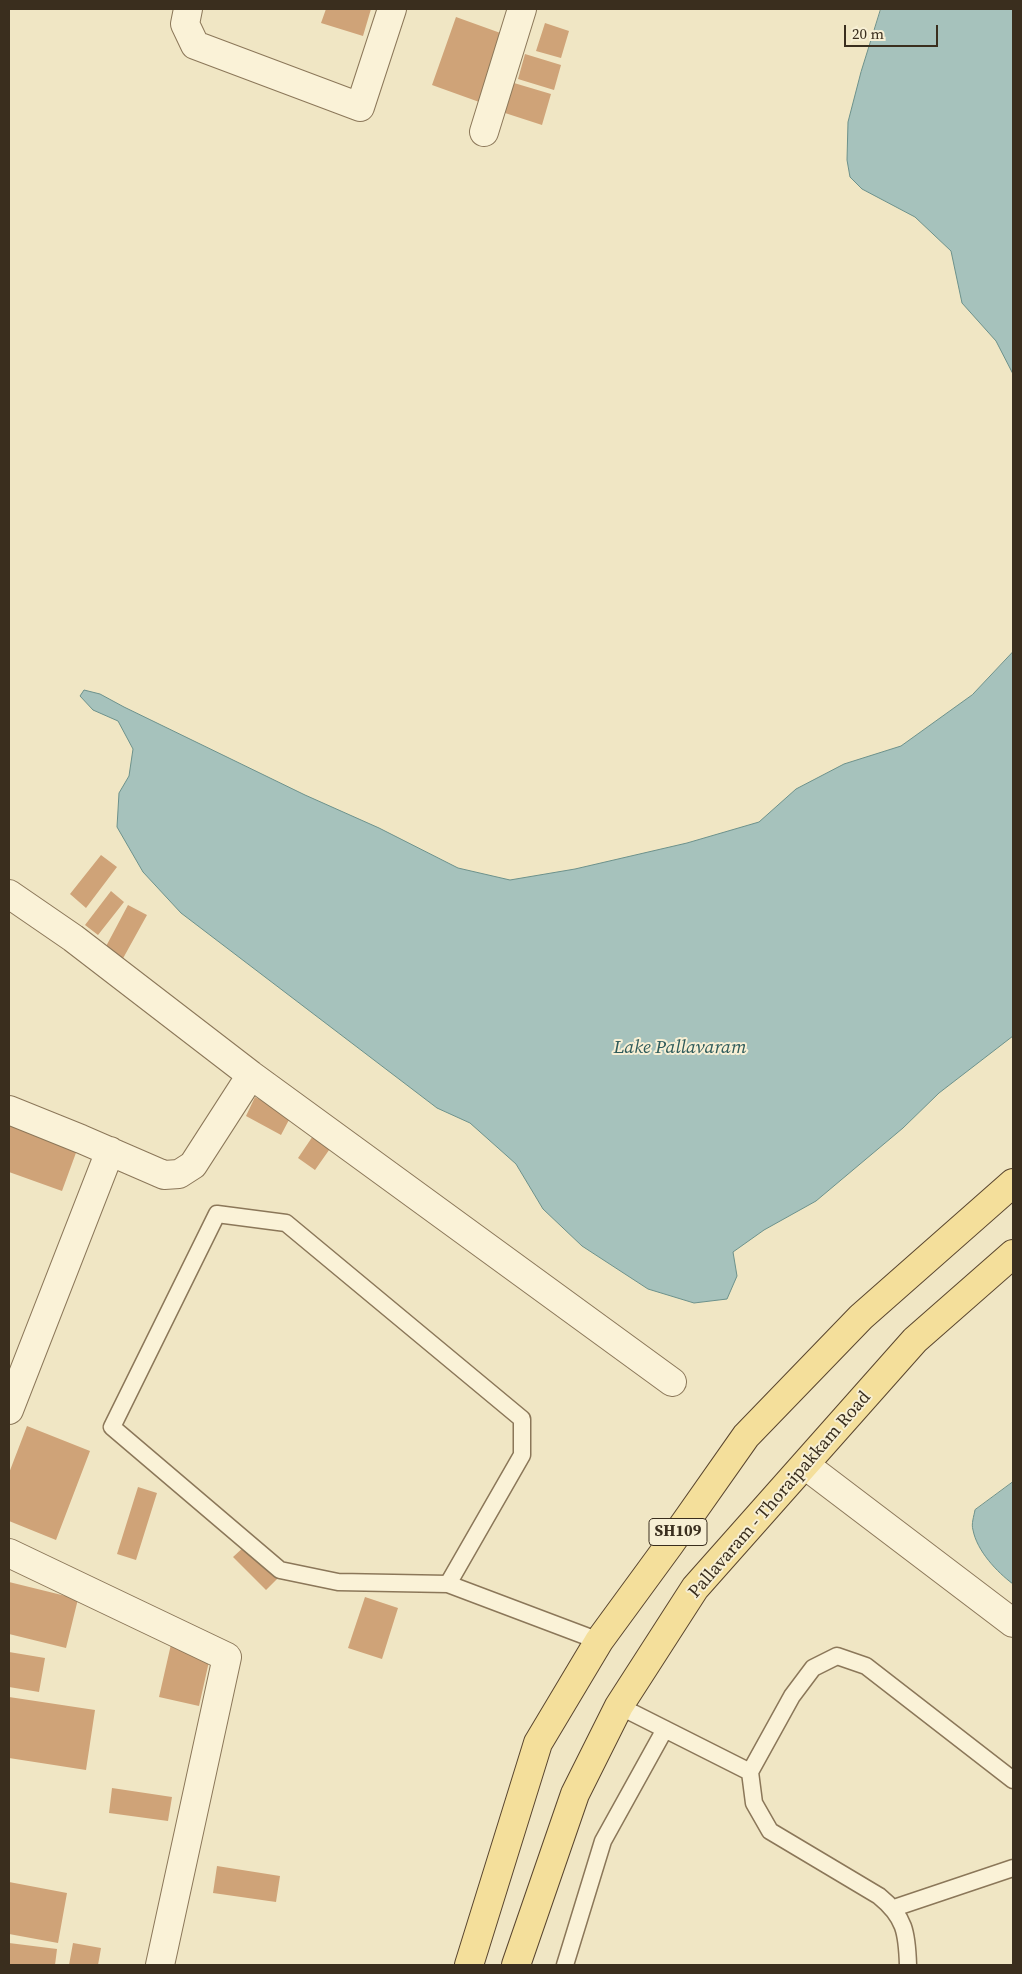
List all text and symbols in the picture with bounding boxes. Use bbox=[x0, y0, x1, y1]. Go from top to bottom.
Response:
scale bar bbox=[847, 15, 941, 47]
text: 20 m bbox=[852, 23, 884, 44]
water label: Lake Pallavaram bbox=[613, 1037, 747, 1059]
street label: Pallavaram - Thoraipakkam Road bbox=[684, 1387, 876, 1603]
road number: SH109 bbox=[649, 1518, 707, 1545]

